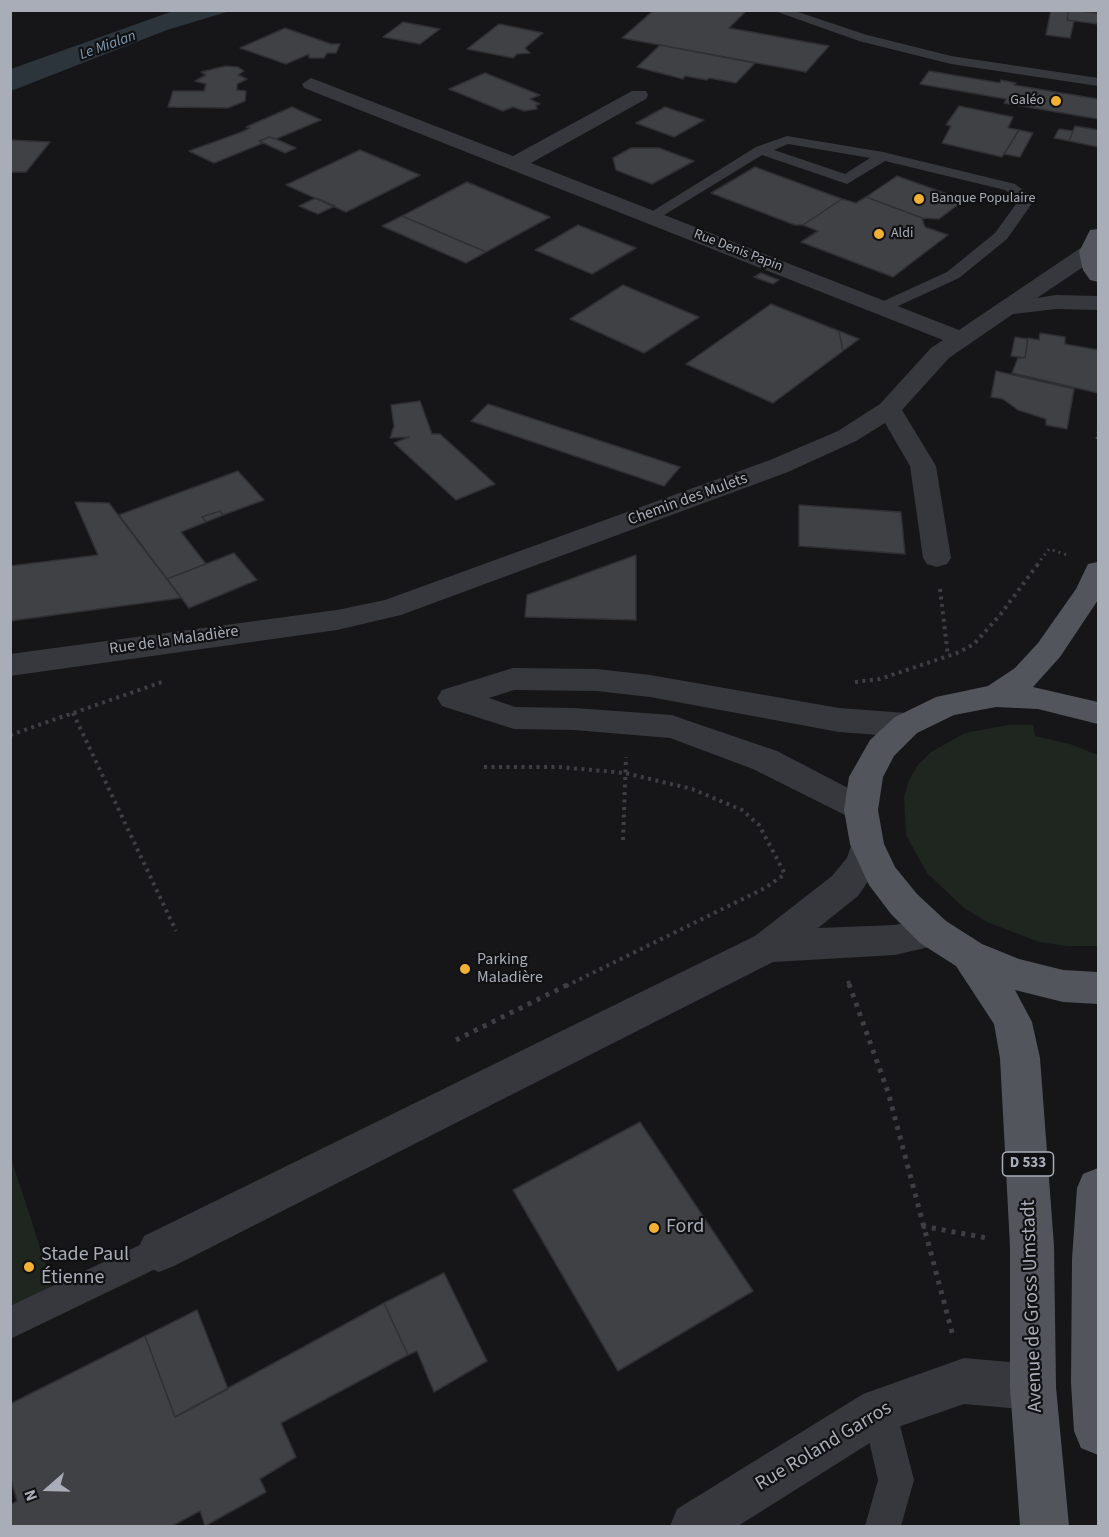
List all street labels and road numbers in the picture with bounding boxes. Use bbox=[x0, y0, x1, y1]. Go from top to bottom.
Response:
street label: Rue Denis Papin bbox=[691, 226, 785, 276]
street label: Chemin des Mulets bbox=[626, 469, 750, 531]
street label: Rue de la Maladière bbox=[108, 622, 240, 660]
road number: D 533 bbox=[1002, 1152, 1054, 1176]
street label: Avenue de Gross Umstadt bbox=[1017, 1199, 1049, 1413]
street label: Rue Roland Garros bbox=[752, 1397, 896, 1497]

